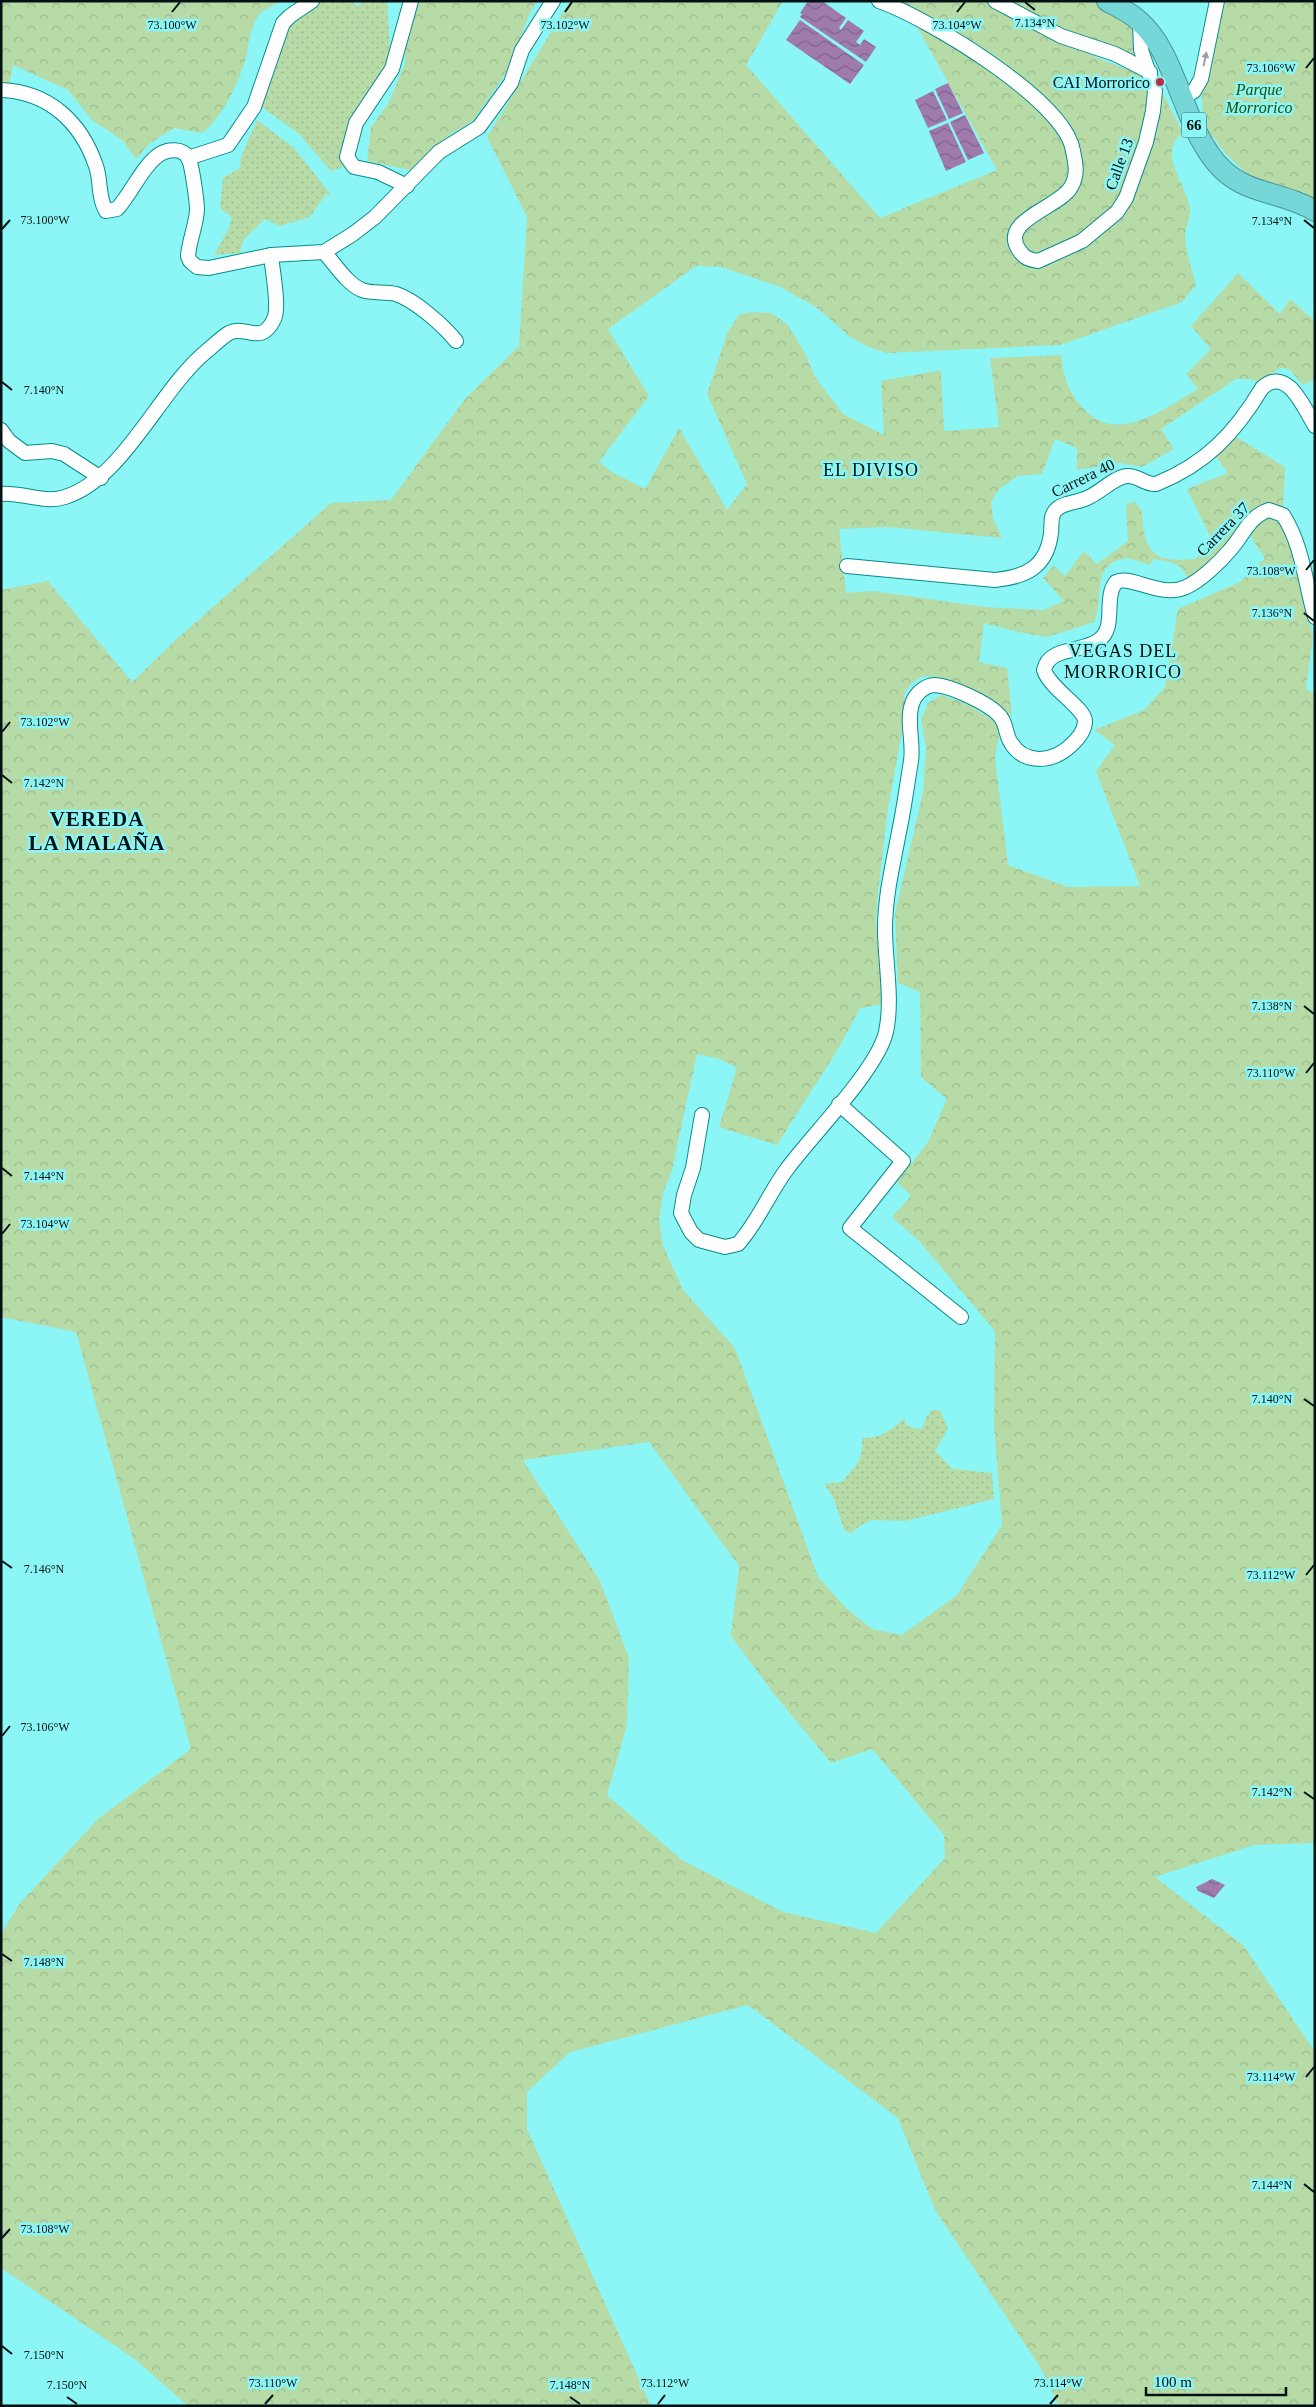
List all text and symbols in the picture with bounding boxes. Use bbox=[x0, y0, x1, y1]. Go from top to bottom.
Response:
text: 7.134°N bbox=[1015, 16, 1056, 30]
text: 73.100°W bbox=[147, 18, 197, 32]
text: 73.102°W bbox=[540, 18, 590, 32]
text: 73.104°W bbox=[932, 18, 982, 32]
one-way arrow bbox=[1201, 51, 1209, 66]
text: 73.106°W bbox=[1246, 61, 1296, 75]
place label: CAI Morrorico bbox=[1053, 74, 1150, 91]
marker: CAI Morrorico bbox=[1154, 76, 1166, 88]
park label: Parque Morrorico bbox=[1225, 81, 1292, 116]
road number: 66 bbox=[1182, 112, 1206, 138]
street label: Calle 13 bbox=[1102, 136, 1136, 192]
text: 73.100°W bbox=[20, 213, 70, 227]
text: 7.134°N bbox=[1252, 214, 1293, 228]
text: 7.140°N bbox=[24, 383, 65, 397]
street label: Carrera 40 bbox=[1049, 455, 1117, 501]
district label: EL DIVISO bbox=[823, 460, 919, 480]
street label: Carrera 37 bbox=[1193, 499, 1253, 559]
text: 73.108°W bbox=[1246, 564, 1296, 578]
text: 7.136°N bbox=[1252, 606, 1293, 620]
district label: VEGAS DEL MORRORICO bbox=[1064, 641, 1182, 682]
text: 73.102°W bbox=[20, 715, 70, 729]
text: 7.142°N bbox=[24, 776, 65, 790]
district label: VEREDA LA MALAÑA bbox=[29, 807, 165, 855]
text: 7.138°N bbox=[1252, 999, 1293, 1013]
text: 73.110°W bbox=[1247, 1066, 1296, 1080]
text: 7.144°N bbox=[24, 1169, 65, 1183]
text: 73.104°W bbox=[20, 1217, 70, 1231]
text: 7.140°N bbox=[1252, 1392, 1293, 1406]
text: 7.146°N bbox=[24, 1562, 65, 1576]
text: 73.112°W bbox=[1247, 1568, 1296, 1582]
text: 73.106°W bbox=[20, 1720, 70, 1734]
text: 7.142°N bbox=[1252, 1785, 1293, 1799]
text: 7.148°N bbox=[24, 1955, 65, 1969]
text: 73.114°W bbox=[1247, 2070, 1296, 2084]
text: 7.144°N bbox=[1252, 2178, 1293, 2192]
text: 73.108°W bbox=[20, 2222, 70, 2236]
text: 7.150°N bbox=[24, 2348, 65, 2362]
scale bar bbox=[1146, 2364, 1286, 2396]
text: 100 m bbox=[1154, 2374, 1192, 2390]
text: 73.110°W bbox=[249, 2376, 298, 2390]
text: 73.112°W bbox=[641, 2376, 690, 2390]
text: 73.114°W bbox=[1034, 2376, 1083, 2390]
text: 7.150°N bbox=[47, 2378, 88, 2392]
text: 7.148°N bbox=[550, 2378, 591, 2392]

